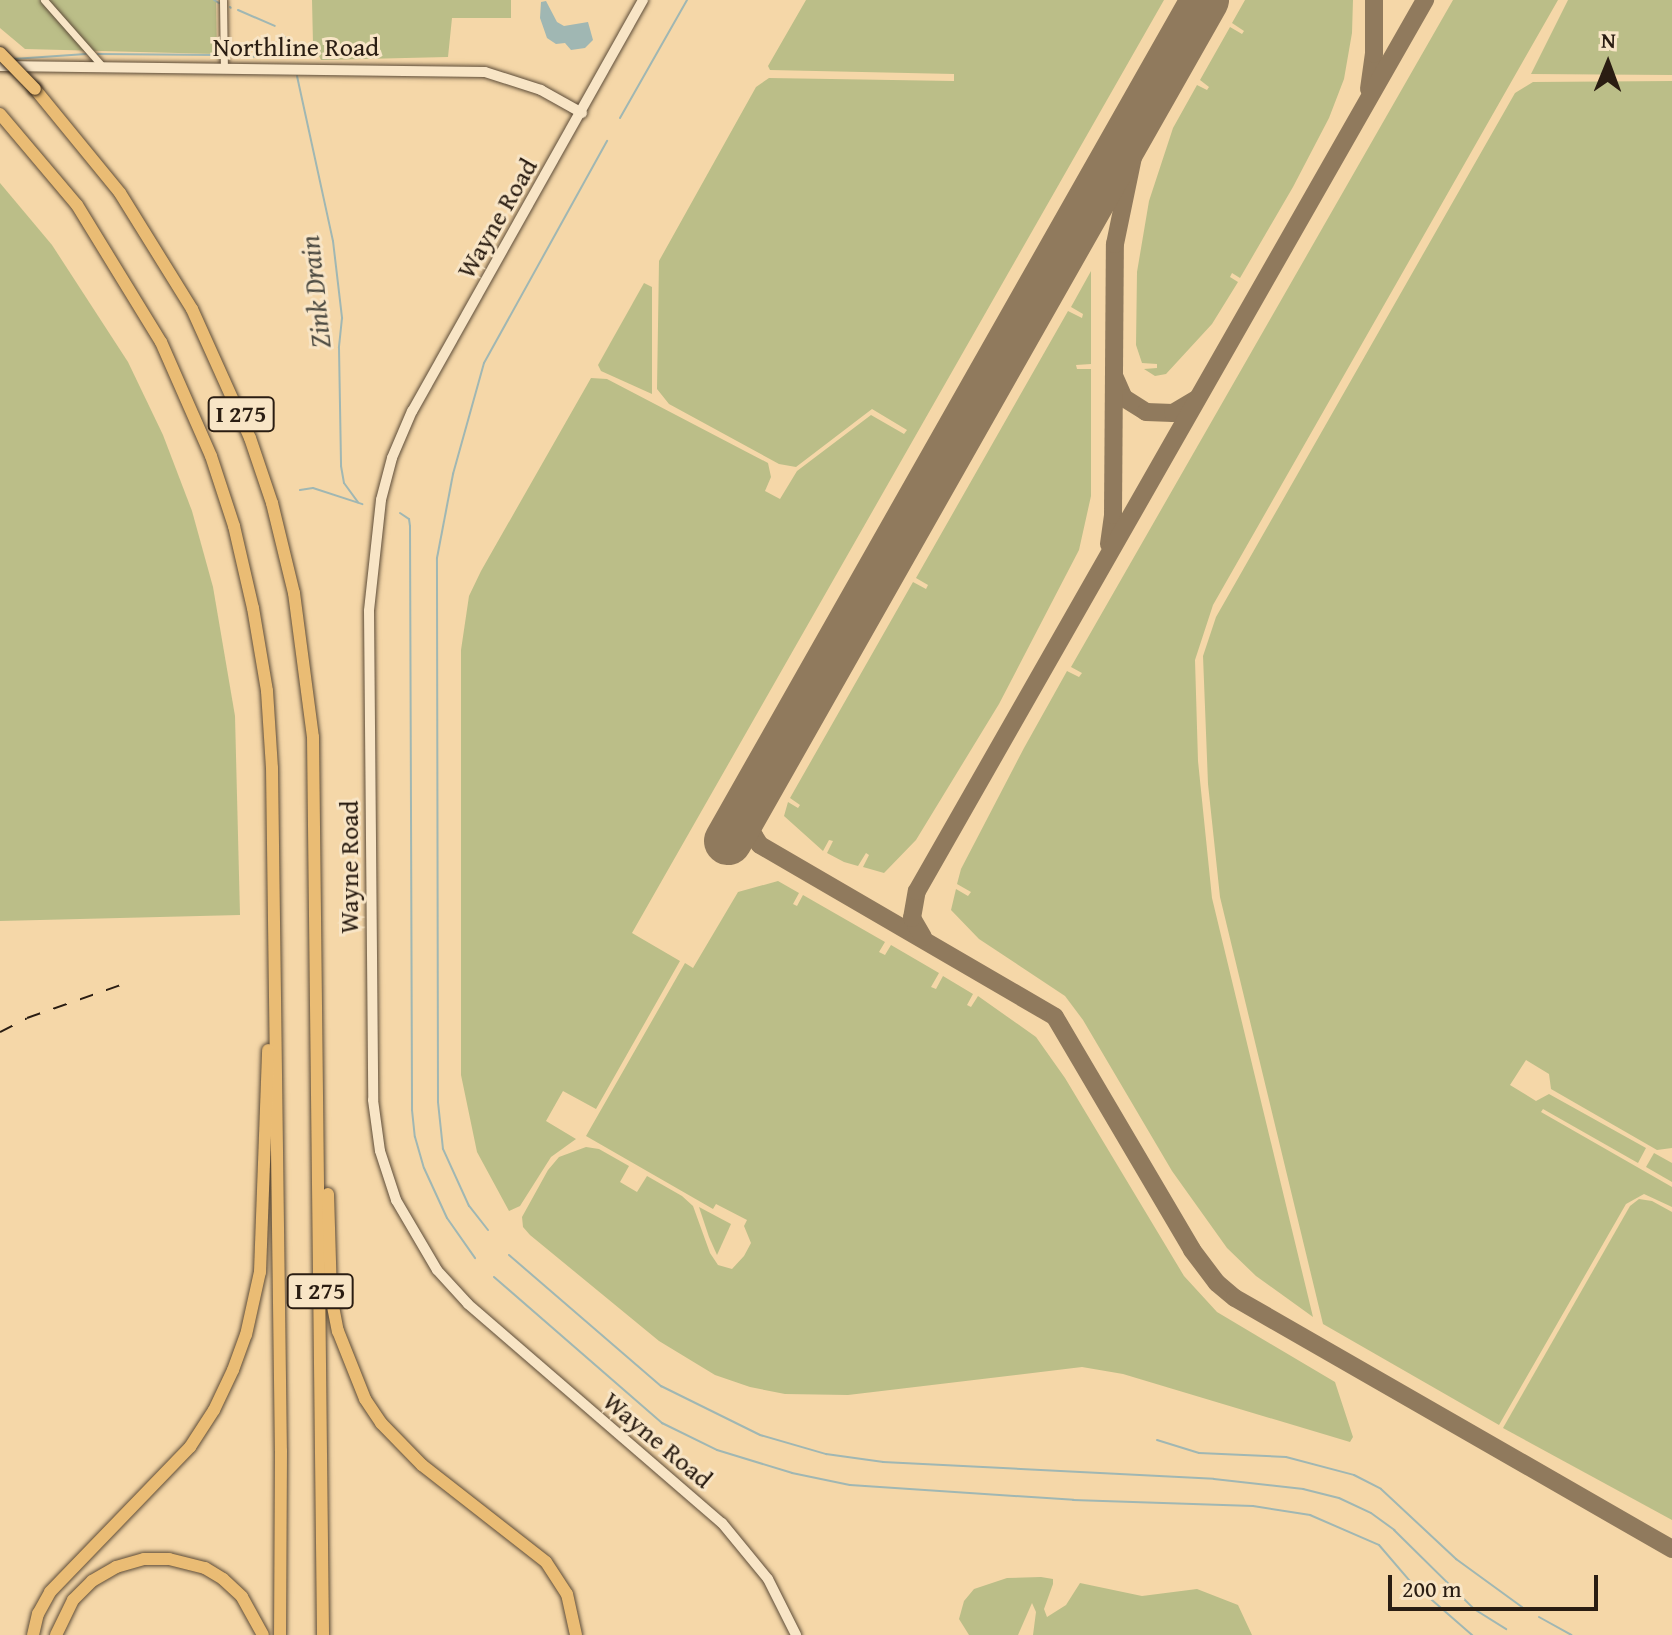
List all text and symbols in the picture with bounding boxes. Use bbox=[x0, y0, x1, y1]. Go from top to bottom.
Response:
north arrow bbox=[1568, 24, 1648, 104]
text: N bbox=[1601, 24, 1616, 56]
street label: Northline Road bbox=[213, 31, 379, 63]
street label: Wayne Road bbox=[450, 153, 544, 283]
water label: Zink Drain bbox=[292, 234, 338, 350]
road number: I 275 bbox=[207, 394, 275, 434]
street label: Wayne Road bbox=[333, 800, 365, 934]
road number: I 275 bbox=[286, 1271, 354, 1311]
street label: Wayne Road bbox=[597, 1385, 719, 1495]
scale bar bbox=[1392, 1559, 1602, 1609]
text: 200 m bbox=[1402, 1571, 1462, 1606]

